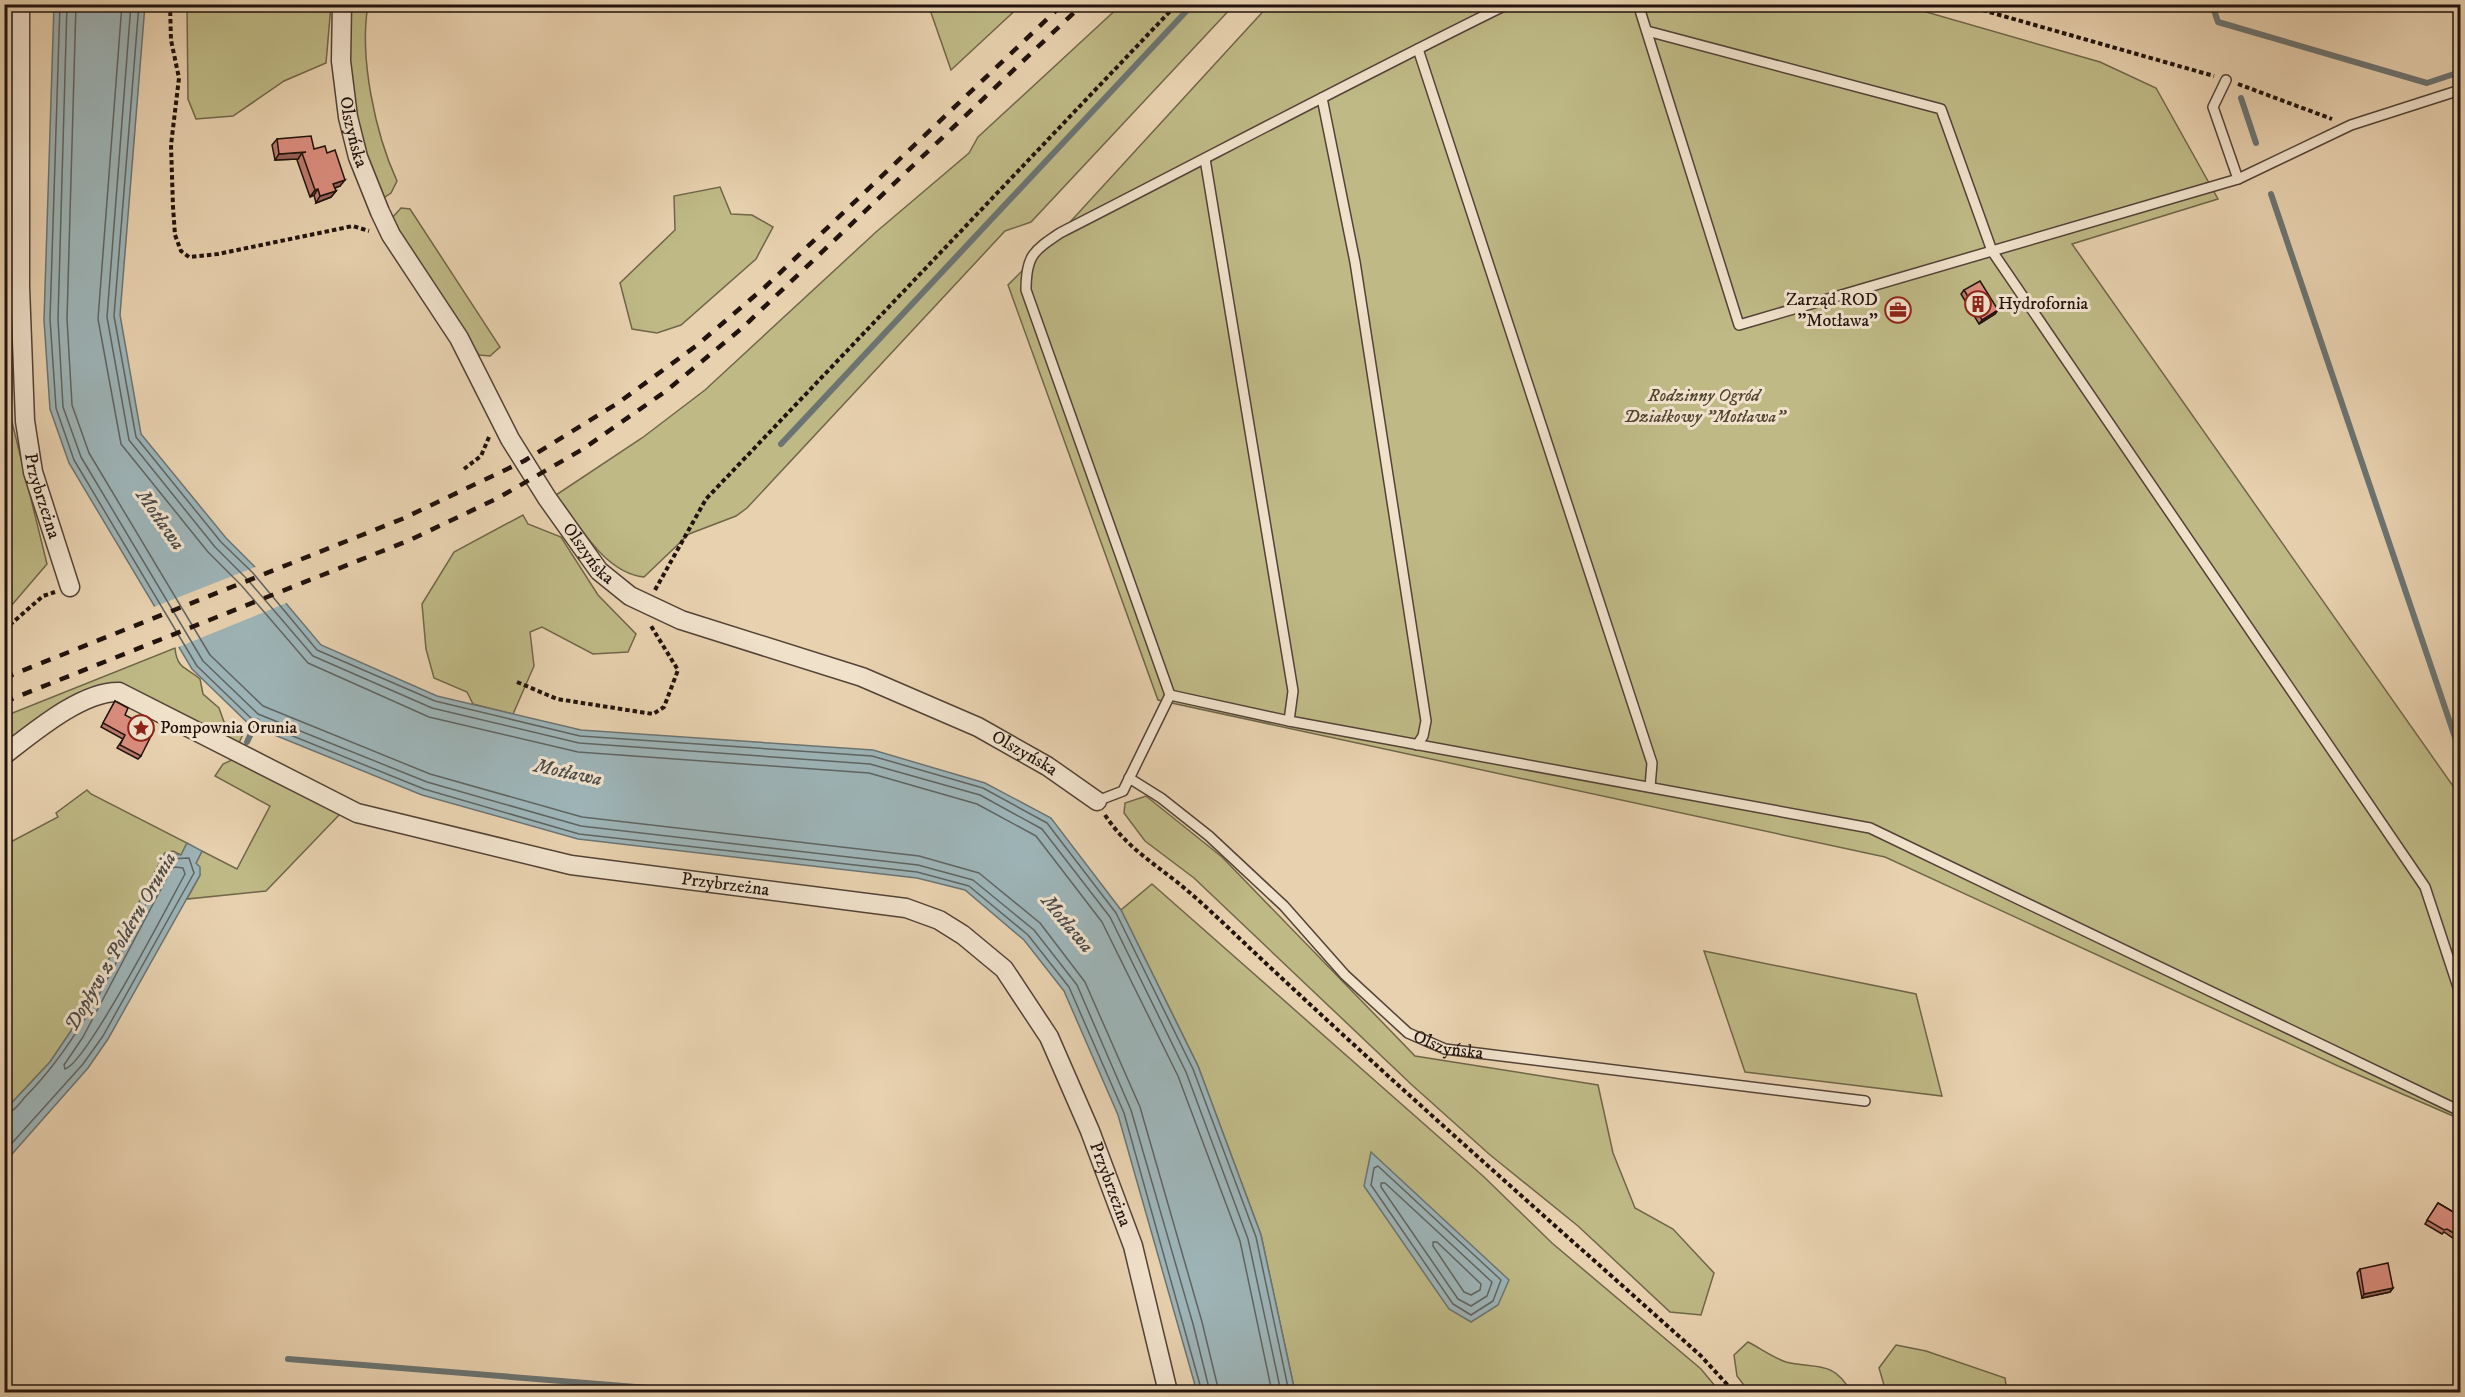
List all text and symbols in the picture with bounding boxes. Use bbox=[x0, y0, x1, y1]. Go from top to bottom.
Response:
street label: Olszyńska bbox=[335, 95, 372, 171]
place label: Zarząd ROD "Motława" bbox=[1786, 289, 1878, 332]
building icon: Hydrofornia bbox=[1963, 289, 1993, 319]
place label: Hydrofornia bbox=[1998, 293, 2089, 315]
office icon: Zarząd ROD "Motława" bbox=[1883, 295, 1913, 325]
park label: Rodzinny Ogród Działkowy "Motława" bbox=[1623, 385, 1788, 428]
street label: Przybrzeżna bbox=[19, 451, 65, 542]
water label: Motława bbox=[129, 483, 190, 555]
street label: Olszyńska bbox=[557, 519, 619, 590]
place icon: Pompownia Orunia bbox=[126, 713, 156, 743]
place label: Pompownia Orunia bbox=[160, 717, 297, 739]
street label: Olszyńska bbox=[988, 726, 1062, 781]
water label: Motława bbox=[530, 753, 604, 792]
water label: Dopływ z Polderu Orunia bbox=[60, 848, 182, 1036]
street label: Przybrzeżna bbox=[680, 868, 771, 901]
water label: Motława bbox=[1034, 888, 1099, 958]
street label: Olszyńska bbox=[1410, 1026, 1485, 1065]
street label: Przybrzeżna bbox=[1084, 1139, 1136, 1230]

